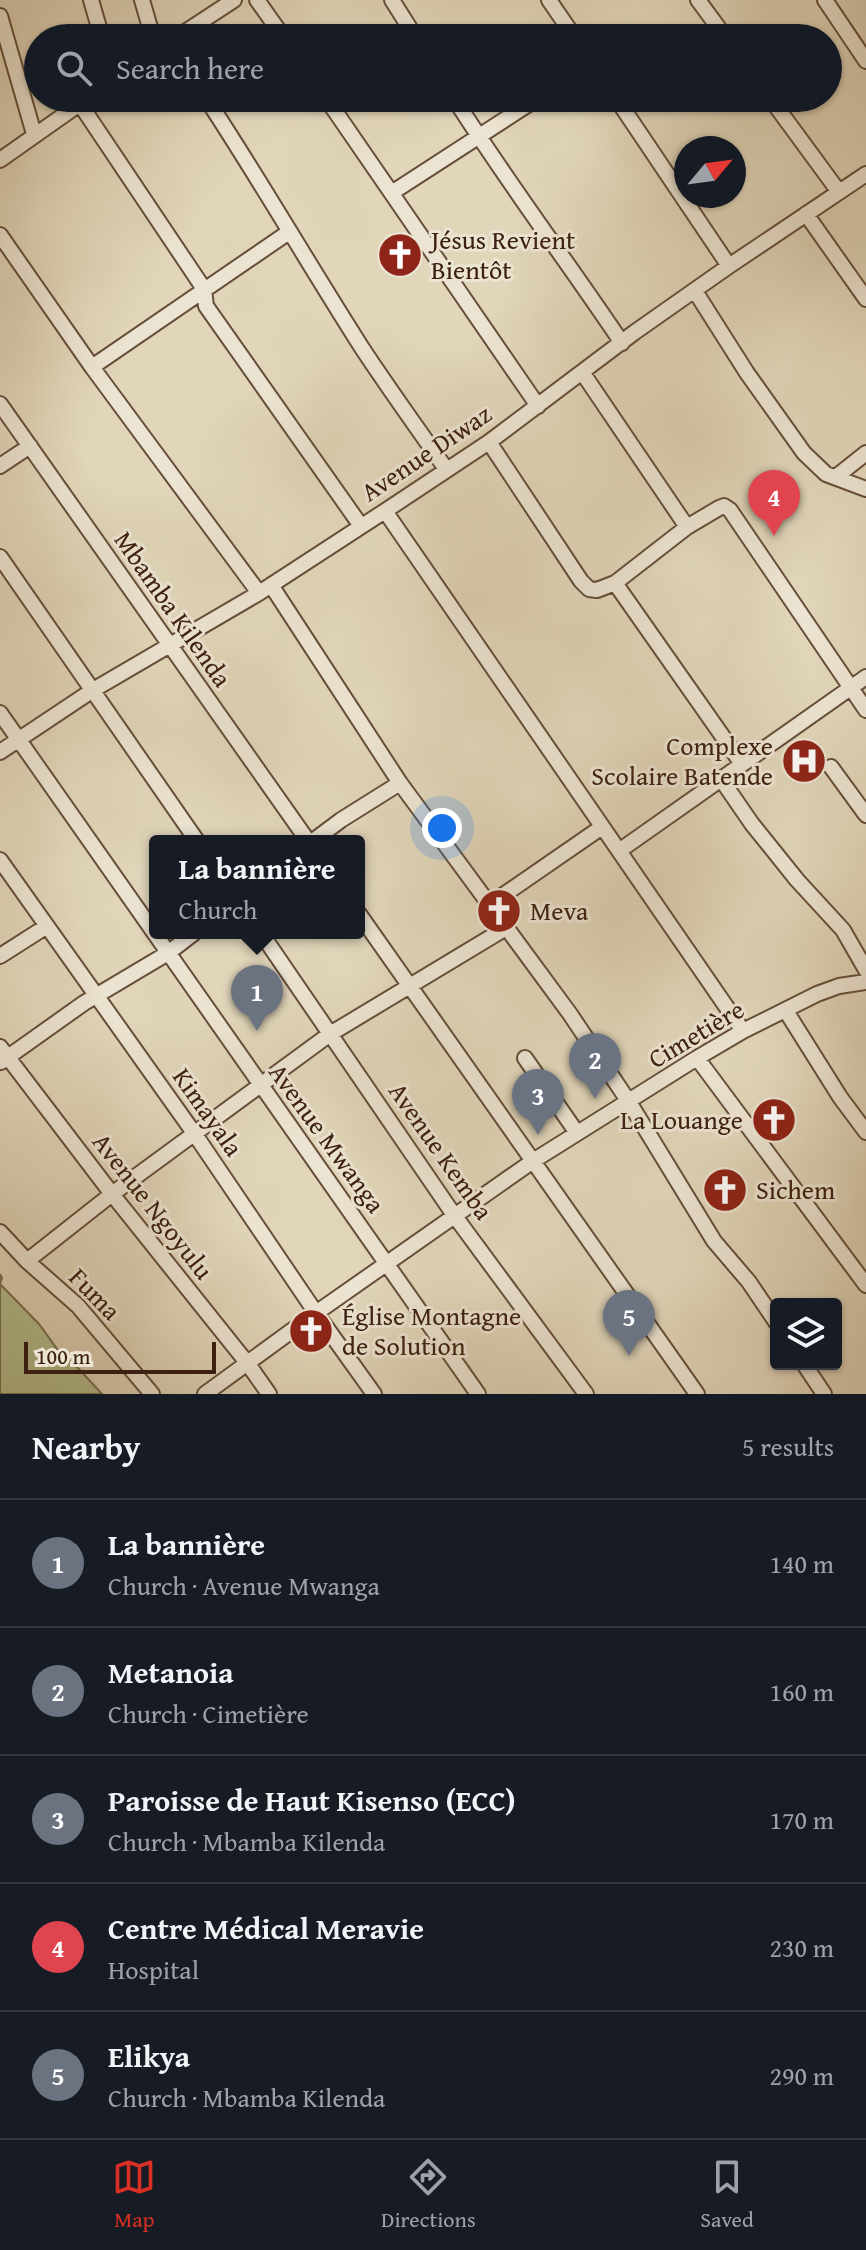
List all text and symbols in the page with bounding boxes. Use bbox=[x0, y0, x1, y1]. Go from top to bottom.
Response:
search box bbox=[24, 24, 842, 112]
icon: search bbox=[52, 46, 96, 90]
text: Search here bbox=[116, 46, 264, 90]
north arrow bbox=[674, 136, 746, 208]
place label: Jésus Revient Bientôt bbox=[428, 220, 575, 289]
church icon: Jésus Revient Bientôt bbox=[376, 231, 424, 279]
street label: Avenue Diwaz bbox=[352, 394, 499, 511]
pin: 4 bbox=[748, 470, 800, 536]
street label: Mbamba Kilenda bbox=[105, 523, 242, 695]
place label: Complexe Scolaire Batende bbox=[591, 726, 773, 795]
hospital icon: Complexe Scolaire Batende bbox=[780, 737, 828, 785]
your location bbox=[422, 808, 462, 848]
popup bbox=[149, 835, 365, 939]
text: La bannière bbox=[179, 846, 335, 890]
church icon: Meva bbox=[475, 887, 523, 935]
text: Church bbox=[179, 890, 257, 929]
place label: Meva bbox=[530, 891, 589, 930]
pin: 1 bbox=[231, 965, 283, 1031]
street label: Cimetière bbox=[640, 990, 751, 1078]
pin: 2 bbox=[569, 1033, 621, 1099]
street label: Avenue Mwanga bbox=[260, 1055, 396, 1221]
street label: Kimayala bbox=[164, 1059, 254, 1165]
pin: 3 bbox=[512, 1069, 564, 1135]
street label: Avenue Kemba bbox=[379, 1074, 504, 1228]
church icon: La Louange bbox=[750, 1096, 798, 1144]
place label: La Louange bbox=[620, 1100, 743, 1139]
street label: Avenue Ngoyulu bbox=[83, 1124, 223, 1288]
church icon: Sichem bbox=[701, 1166, 749, 1214]
place label: Sichem bbox=[756, 1170, 835, 1209]
street label: Fuma bbox=[60, 1258, 131, 1329]
pin: 5 bbox=[603, 1290, 655, 1356]
place label: Église Montagne de Solution bbox=[342, 1296, 521, 1365]
map controls bbox=[770, 1298, 842, 1370]
button: layers bbox=[770, 1298, 842, 1370]
church icon: Église Montagne de Solution bbox=[287, 1307, 335, 1355]
scale bar bbox=[24, 1338, 216, 1374]
text: 100 m bbox=[36, 1340, 91, 1372]
text: Nearby bbox=[32, 1422, 141, 1471]
text: 5 results bbox=[742, 1427, 834, 1466]
text: La bannière bbox=[108, 1522, 265, 1566]
text: 1 bbox=[51, 1544, 65, 1583]
text: 140 m bbox=[769, 1544, 834, 1583]
text: Church · Avenue Mwanga bbox=[108, 1566, 380, 1605]
text: Metanoia bbox=[108, 1650, 234, 1694]
text: 2 bbox=[51, 1672, 65, 1711]
text: 160 m bbox=[769, 1672, 834, 1711]
text: Church · Cimetière bbox=[108, 1694, 309, 1733]
text: Paroisse de Haut Kisenso (ECC) bbox=[108, 1778, 516, 1822]
text: 3 bbox=[51, 1800, 65, 1839]
text: 170 m bbox=[769, 1800, 834, 1839]
text: Church · Mbamba Kilenda bbox=[108, 1822, 385, 1861]
text: Centre Médical Meravie bbox=[108, 1906, 424, 1950]
text: 4 bbox=[51, 1928, 65, 1967]
text: 230 m bbox=[769, 1928, 834, 1967]
text: Hospital bbox=[108, 1950, 199, 1989]
text: Elikya bbox=[108, 2034, 190, 2078]
text: 5 bbox=[51, 2056, 65, 2095]
text: 290 m bbox=[769, 2056, 834, 2095]
text: Church · Mbamba Kilenda bbox=[108, 2078, 385, 2117]
tab: Map bbox=[112, 2155, 156, 2235]
tab: Directions bbox=[381, 2155, 476, 2235]
tab: Saved bbox=[700, 2155, 754, 2235]

